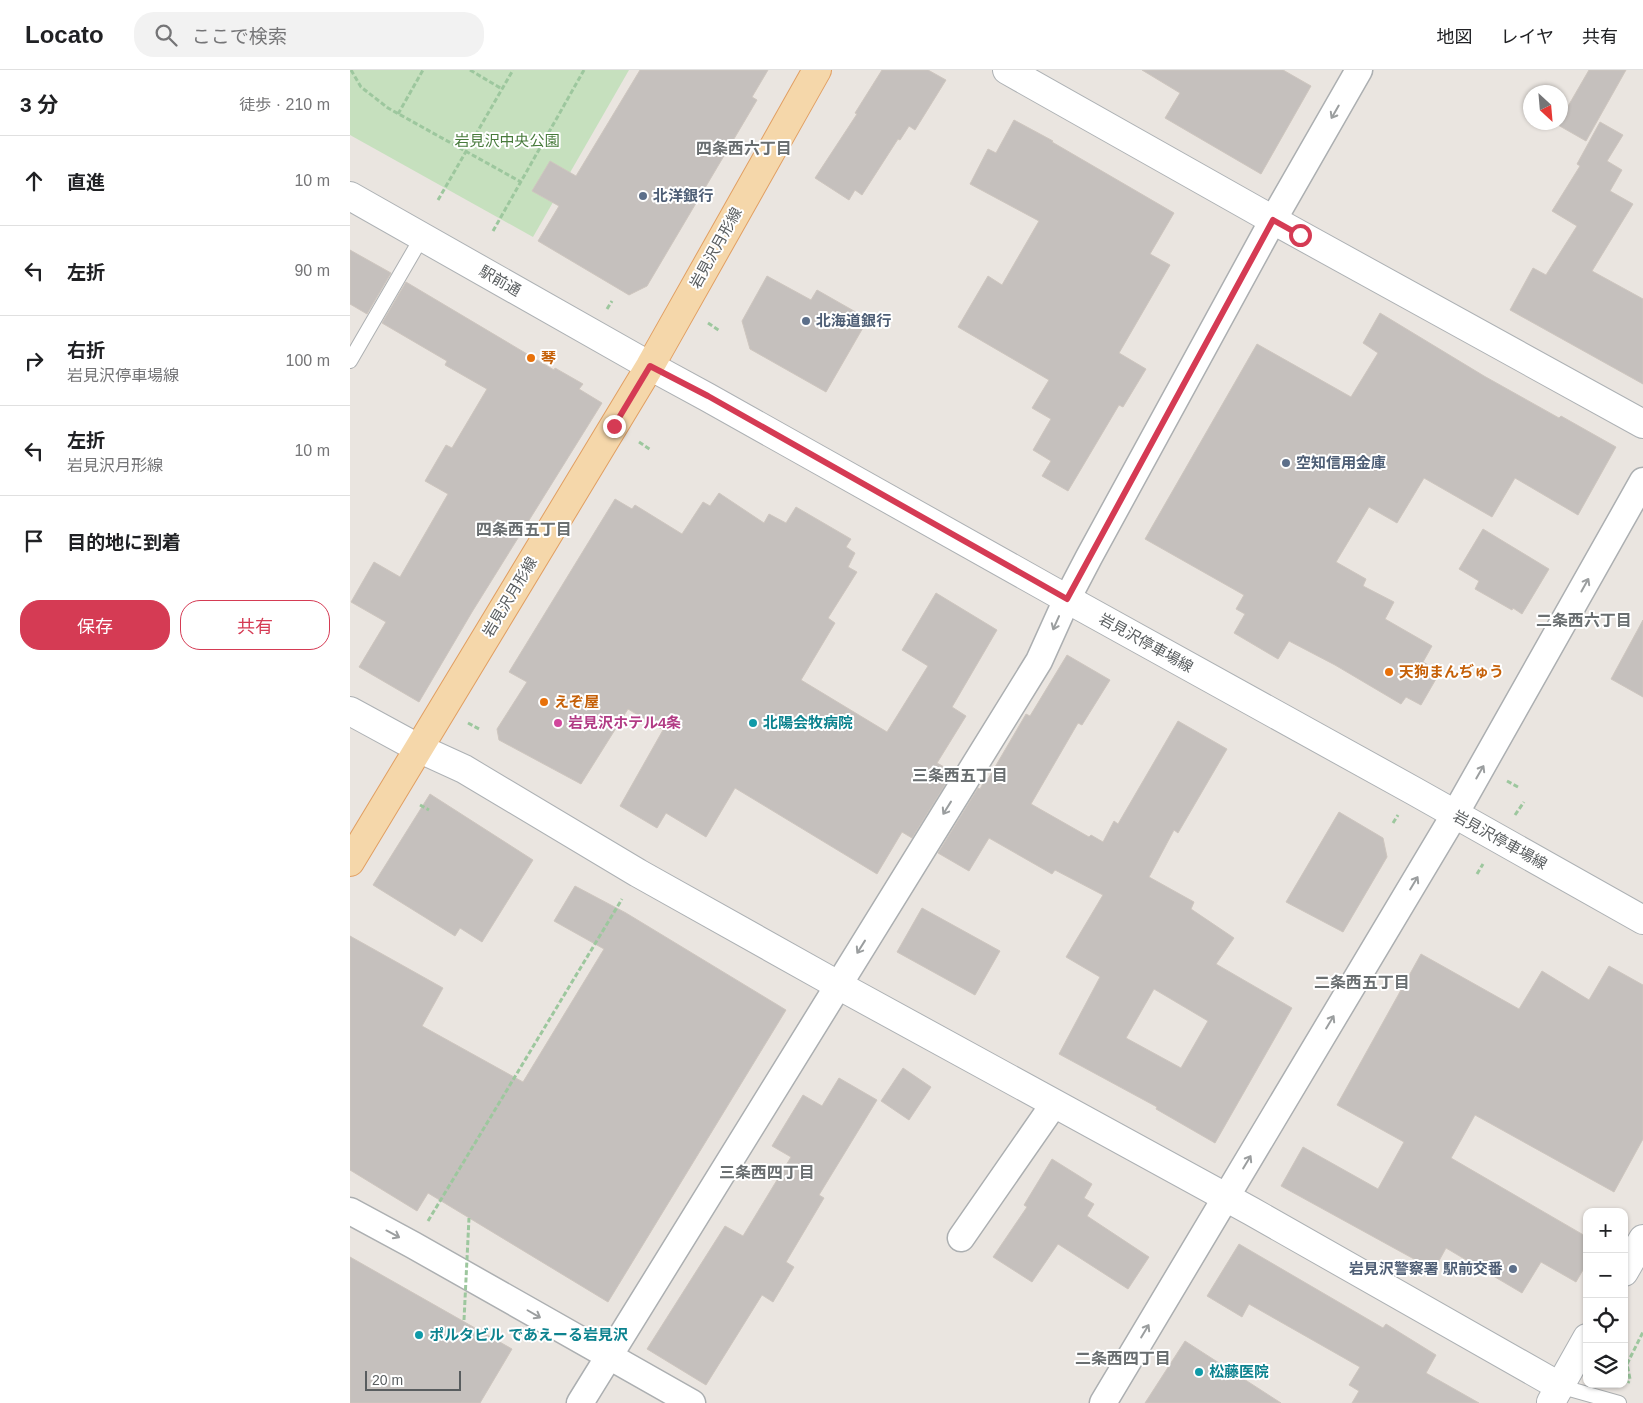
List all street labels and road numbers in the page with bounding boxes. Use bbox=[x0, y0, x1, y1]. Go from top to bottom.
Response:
street label: 岩見沢月形線 bbox=[686, 204, 745, 291]
street label: 駅前通 bbox=[477, 262, 524, 299]
street label: 岩見沢月形線 bbox=[479, 554, 540, 640]
street label: 岩見沢停車場線 bbox=[1096, 610, 1196, 675]
street label: 岩見沢停車場線 bbox=[1450, 807, 1550, 872]

